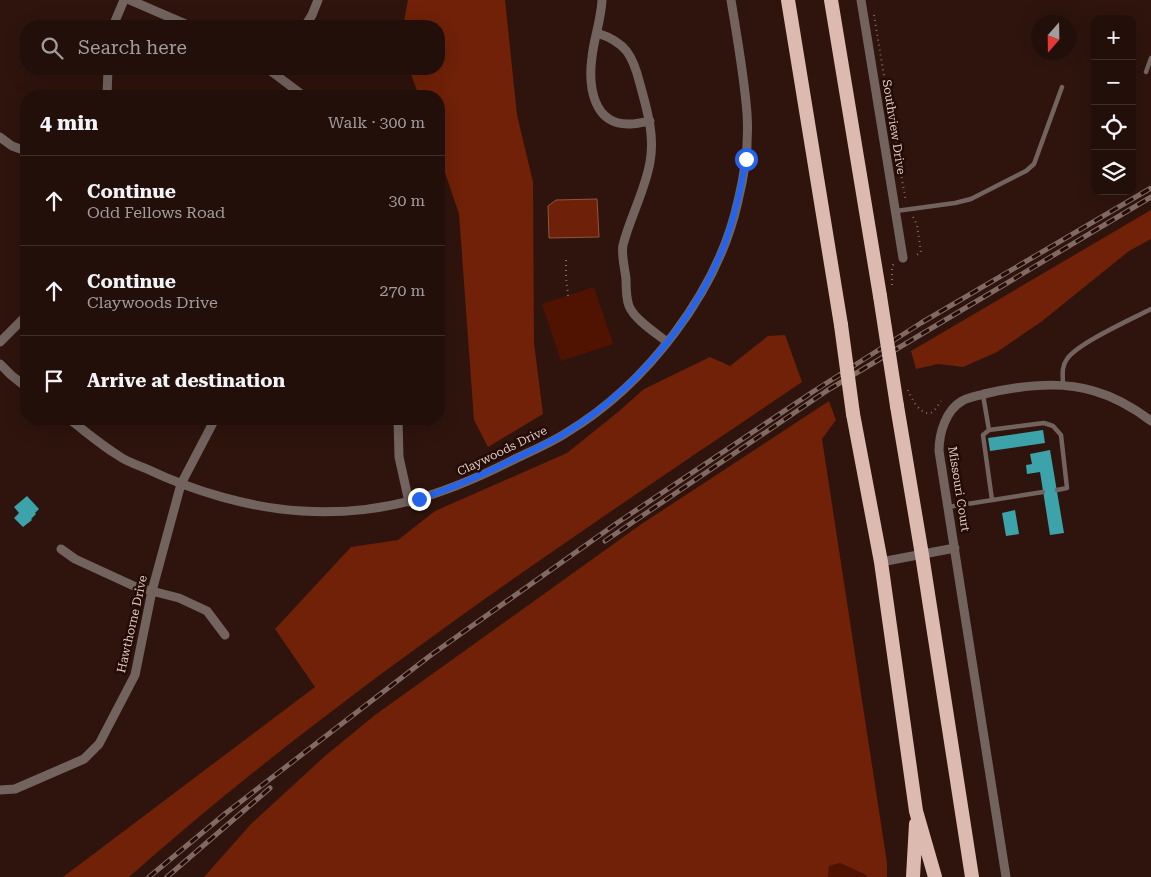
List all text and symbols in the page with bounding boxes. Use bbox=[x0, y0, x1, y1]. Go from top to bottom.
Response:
north arrow bbox=[1031, 15, 1076, 60]
map controls bbox=[1091, 15, 1136, 195]
button: + bbox=[1091, 15, 1136, 60]
search box bbox=[20, 20, 445, 75]
icon: search bbox=[38, 34, 66, 62]
text: Search here bbox=[78, 36, 187, 59]
button: − bbox=[1091, 60, 1136, 105]
street label: Southview Drive bbox=[880, 78, 908, 176]
button: locate bbox=[1091, 105, 1136, 150]
text: 4 min bbox=[40, 111, 98, 135]
text: Walk · 300 m bbox=[328, 113, 425, 132]
route start bbox=[735, 148, 758, 171]
button: layers bbox=[1091, 150, 1136, 195]
text: Continue bbox=[87, 180, 176, 203]
icon: ahead bbox=[40, 187, 68, 215]
text: 30 m bbox=[388, 191, 425, 210]
text: Odd Fellows Road bbox=[87, 203, 225, 222]
text: Continue bbox=[87, 270, 176, 293]
icon: ahead bbox=[40, 277, 68, 305]
text: 270 m bbox=[379, 281, 425, 300]
text: Claywoods Drive bbox=[87, 293, 218, 312]
icon: arrive bbox=[40, 367, 68, 395]
text: Arrive at destination bbox=[87, 369, 285, 392]
street label: Claywoods Drive bbox=[455, 423, 550, 479]
street label: Missouri Court bbox=[945, 445, 973, 533]
route end bbox=[408, 488, 431, 511]
street label: Hawthorne Drive bbox=[114, 573, 150, 674]

